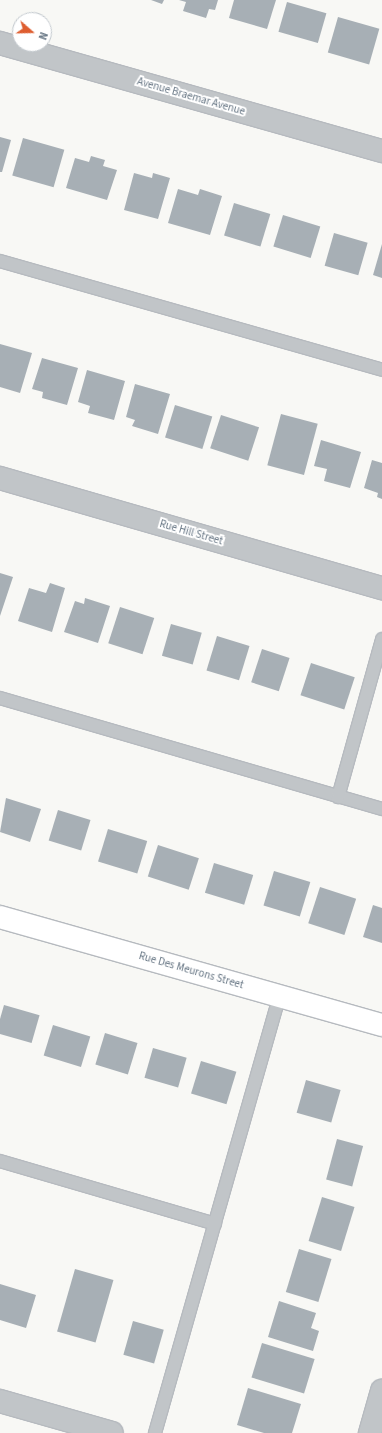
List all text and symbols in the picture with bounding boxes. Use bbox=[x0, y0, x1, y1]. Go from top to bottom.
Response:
north arrow bbox=[12, 12, 52, 52]
text: N bbox=[35, 30, 51, 42]
street label: Avenue Braemar Avenue bbox=[135, 75, 247, 119]
street label: Rue Hill Street bbox=[158, 518, 224, 548]
street label: Rue Des Meurons Street bbox=[137, 950, 245, 992]

